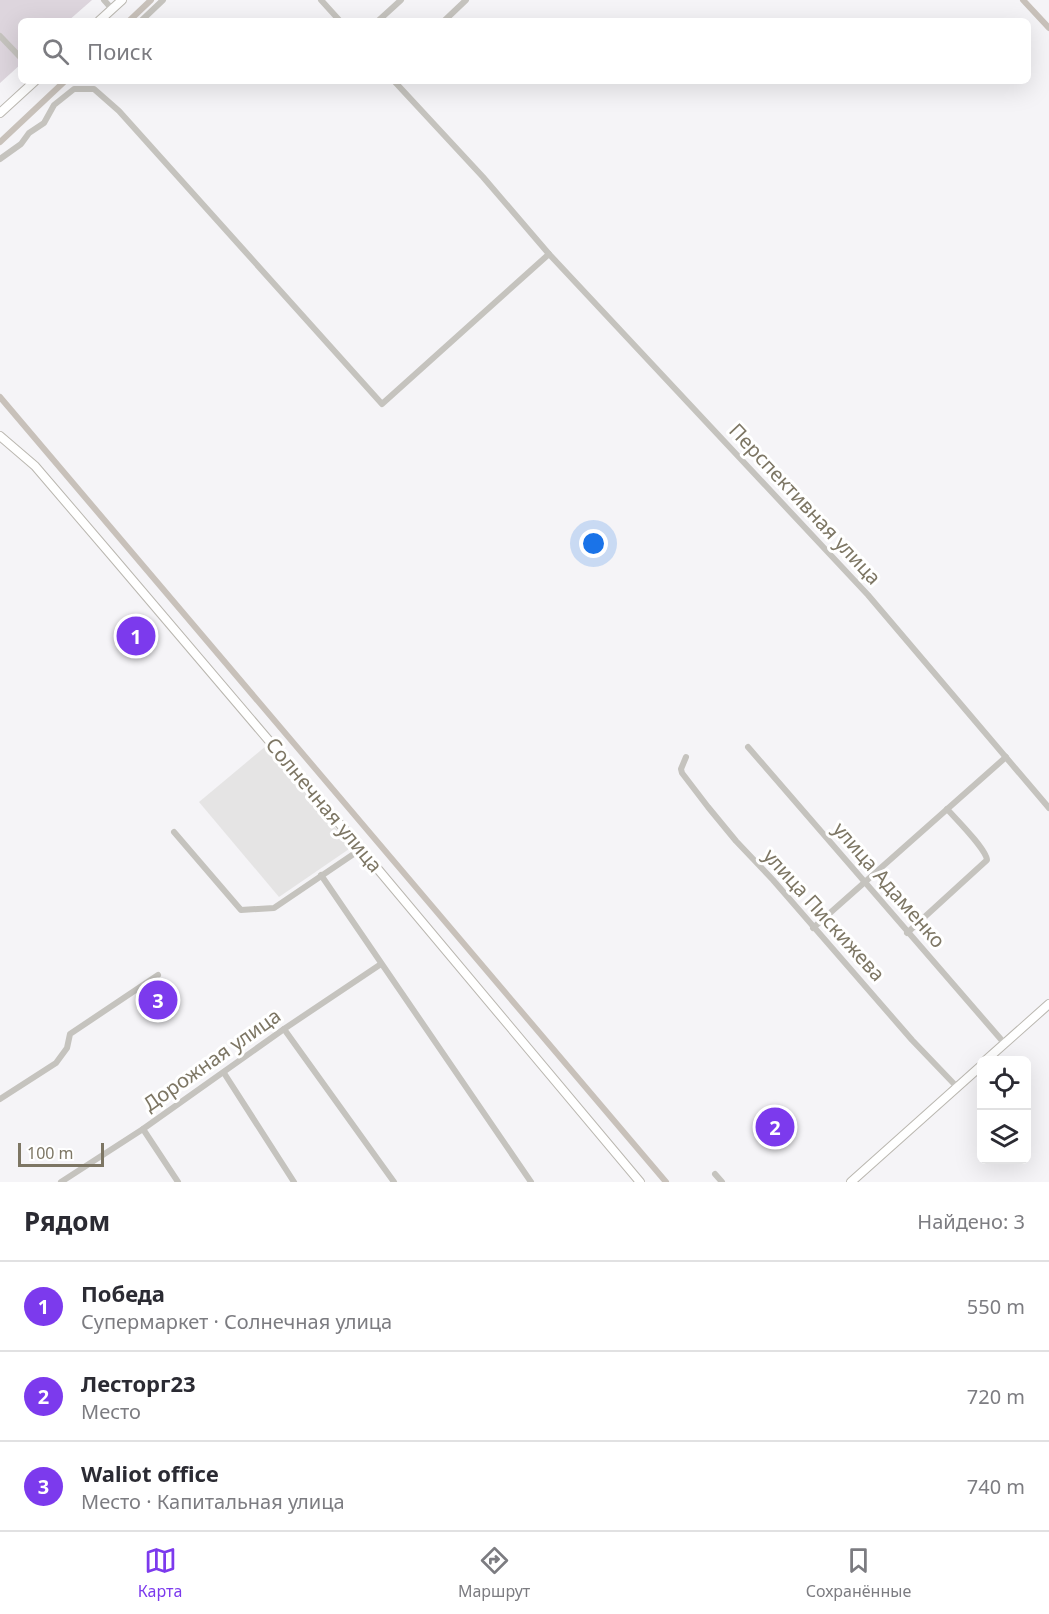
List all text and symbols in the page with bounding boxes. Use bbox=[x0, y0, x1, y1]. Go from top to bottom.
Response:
search box bbox=[18, 18, 1031, 84]
icon: search bbox=[39, 35, 72, 68]
text: Поиск bbox=[87, 36, 152, 66]
street label: Перспективная улица bbox=[723, 417, 887, 590]
your location bbox=[579, 529, 608, 558]
pin: 1 bbox=[116, 614, 156, 658]
street label: Солнечная улица bbox=[260, 732, 389, 878]
street label: улица Адаменко bbox=[827, 816, 952, 953]
street label: улица Пискижева bbox=[757, 842, 891, 987]
pin: 3 bbox=[138, 978, 178, 1022]
street label: Дорожная улица bbox=[138, 1002, 286, 1117]
map controls bbox=[977, 1056, 1031, 1164]
button: locate bbox=[977, 1056, 1031, 1110]
pin: 2 bbox=[756, 1104, 794, 1150]
button: layers bbox=[977, 1110, 1031, 1164]
scale bar bbox=[18, 1140, 104, 1168]
text: 100 m bbox=[27, 1142, 74, 1164]
text: Рядом bbox=[24, 1203, 110, 1239]
text: Найдено: 3 bbox=[917, 1208, 1025, 1235]
text: Победа bbox=[81, 1278, 165, 1308]
text: 1 bbox=[38, 1293, 49, 1320]
text: 550 m bbox=[967, 1293, 1025, 1320]
text: Супермаркет · Солнечная улица bbox=[81, 1308, 392, 1335]
text: Лесторг23 bbox=[81, 1368, 196, 1398]
text: 2 bbox=[38, 1383, 49, 1410]
text: 720 m bbox=[967, 1383, 1025, 1410]
text: Место bbox=[81, 1398, 141, 1425]
text: Waliot office bbox=[81, 1458, 219, 1488]
text: 3 bbox=[38, 1473, 49, 1500]
text: 740 m bbox=[967, 1473, 1025, 1500]
text: Место · Капитальная улица bbox=[81, 1488, 345, 1515]
tab: Карта bbox=[138, 1544, 182, 1602]
tab: Маршрут bbox=[458, 1544, 530, 1602]
tab: Сохранённые bbox=[806, 1544, 911, 1602]

